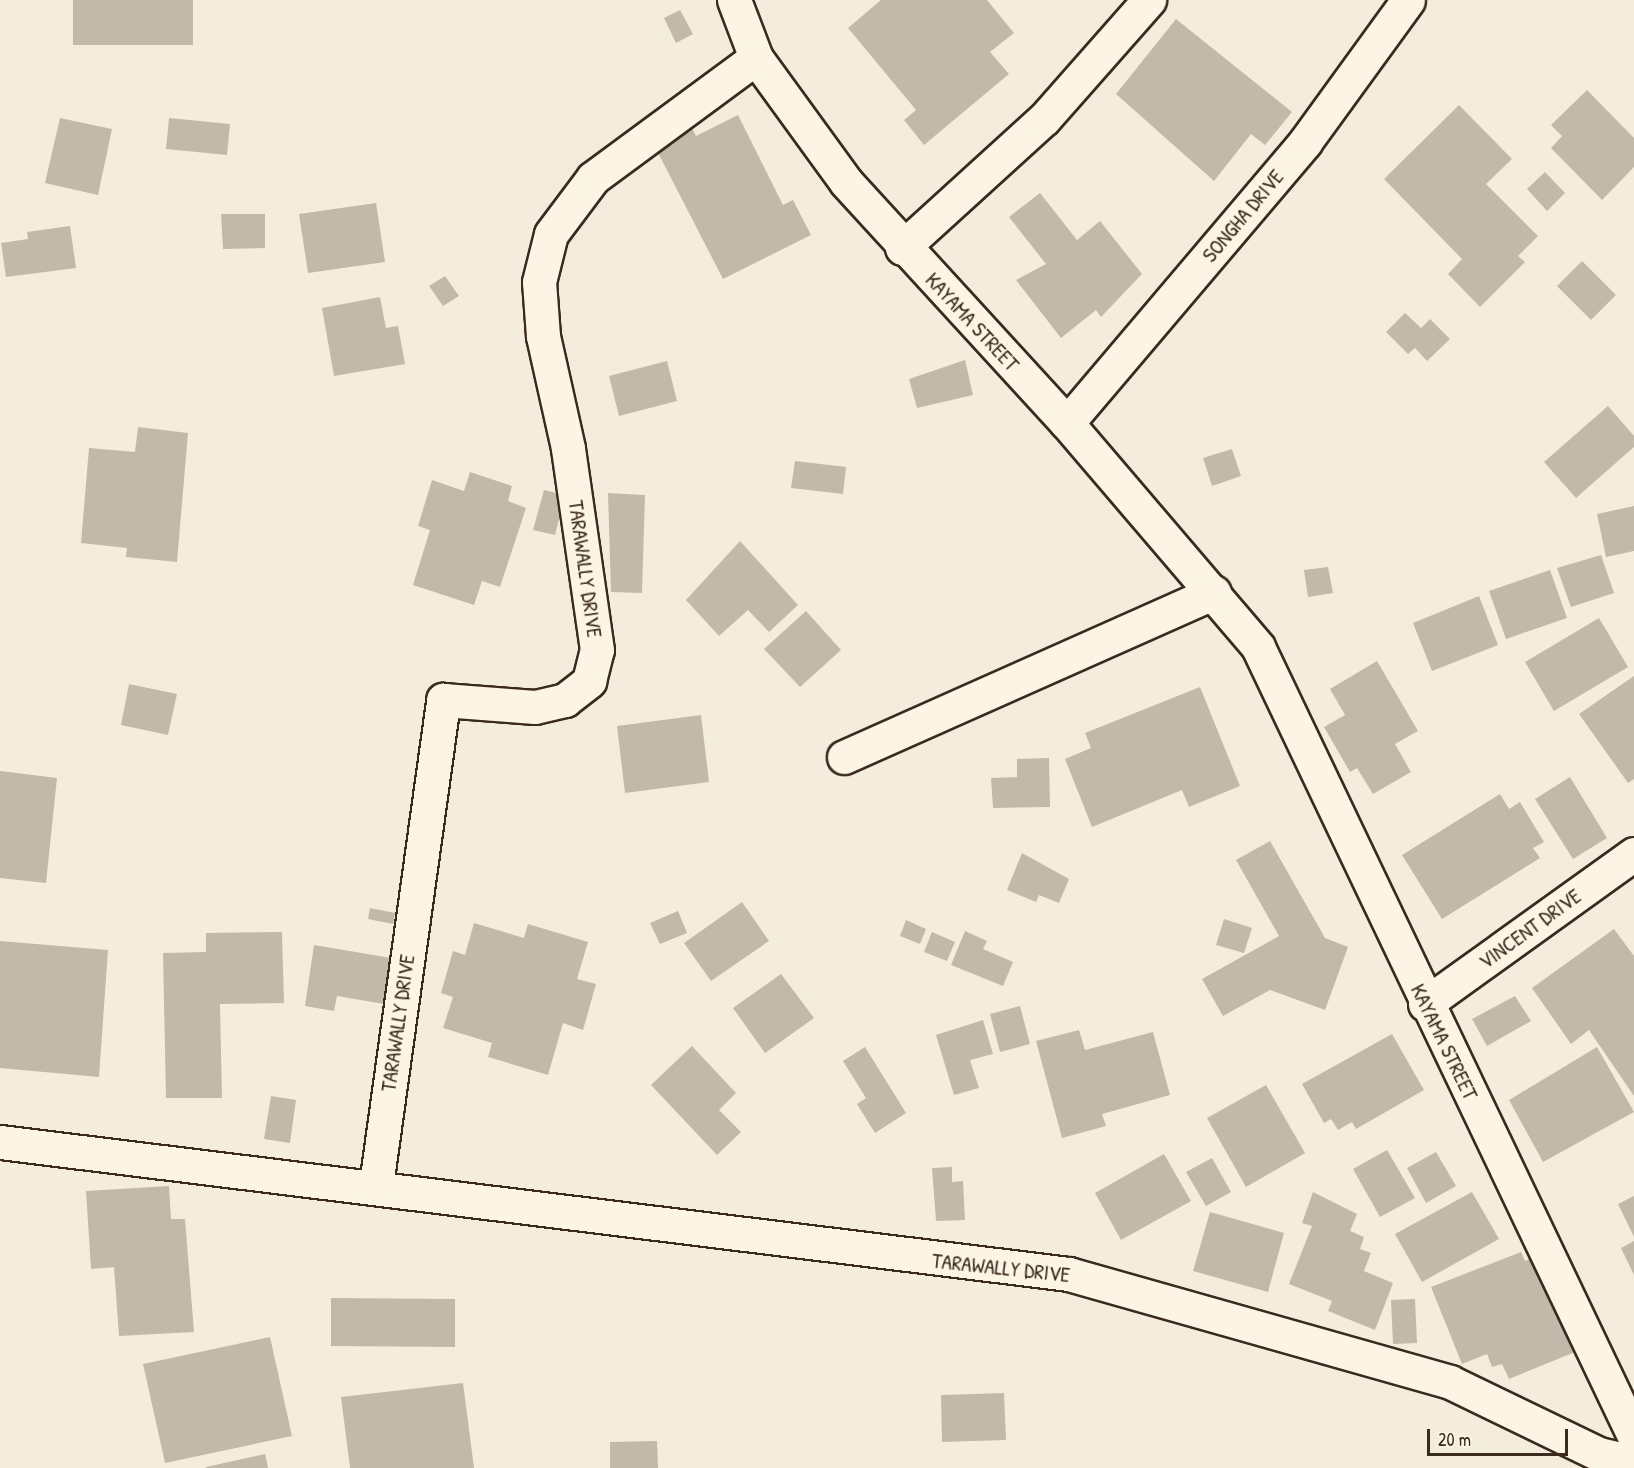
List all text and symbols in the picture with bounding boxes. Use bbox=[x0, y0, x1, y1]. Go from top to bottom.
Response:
street label: SONGHA DRIVE bbox=[1197, 165, 1289, 267]
street label: KAYAMA STREET bbox=[920, 267, 1024, 377]
street label: TARAWALLY DRIVE bbox=[563, 499, 607, 639]
street label: VINCENT DRIVE bbox=[1474, 884, 1586, 974]
street label: TARAWALLY DRIVE bbox=[376, 953, 420, 1093]
street label: KAYAMA STREET bbox=[1405, 980, 1483, 1104]
street label: TARAWALLY DRIVE bbox=[931, 1248, 1071, 1288]
scale bar bbox=[1430, 1417, 1571, 1455]
text: 20 m bbox=[1438, 1427, 1471, 1452]

